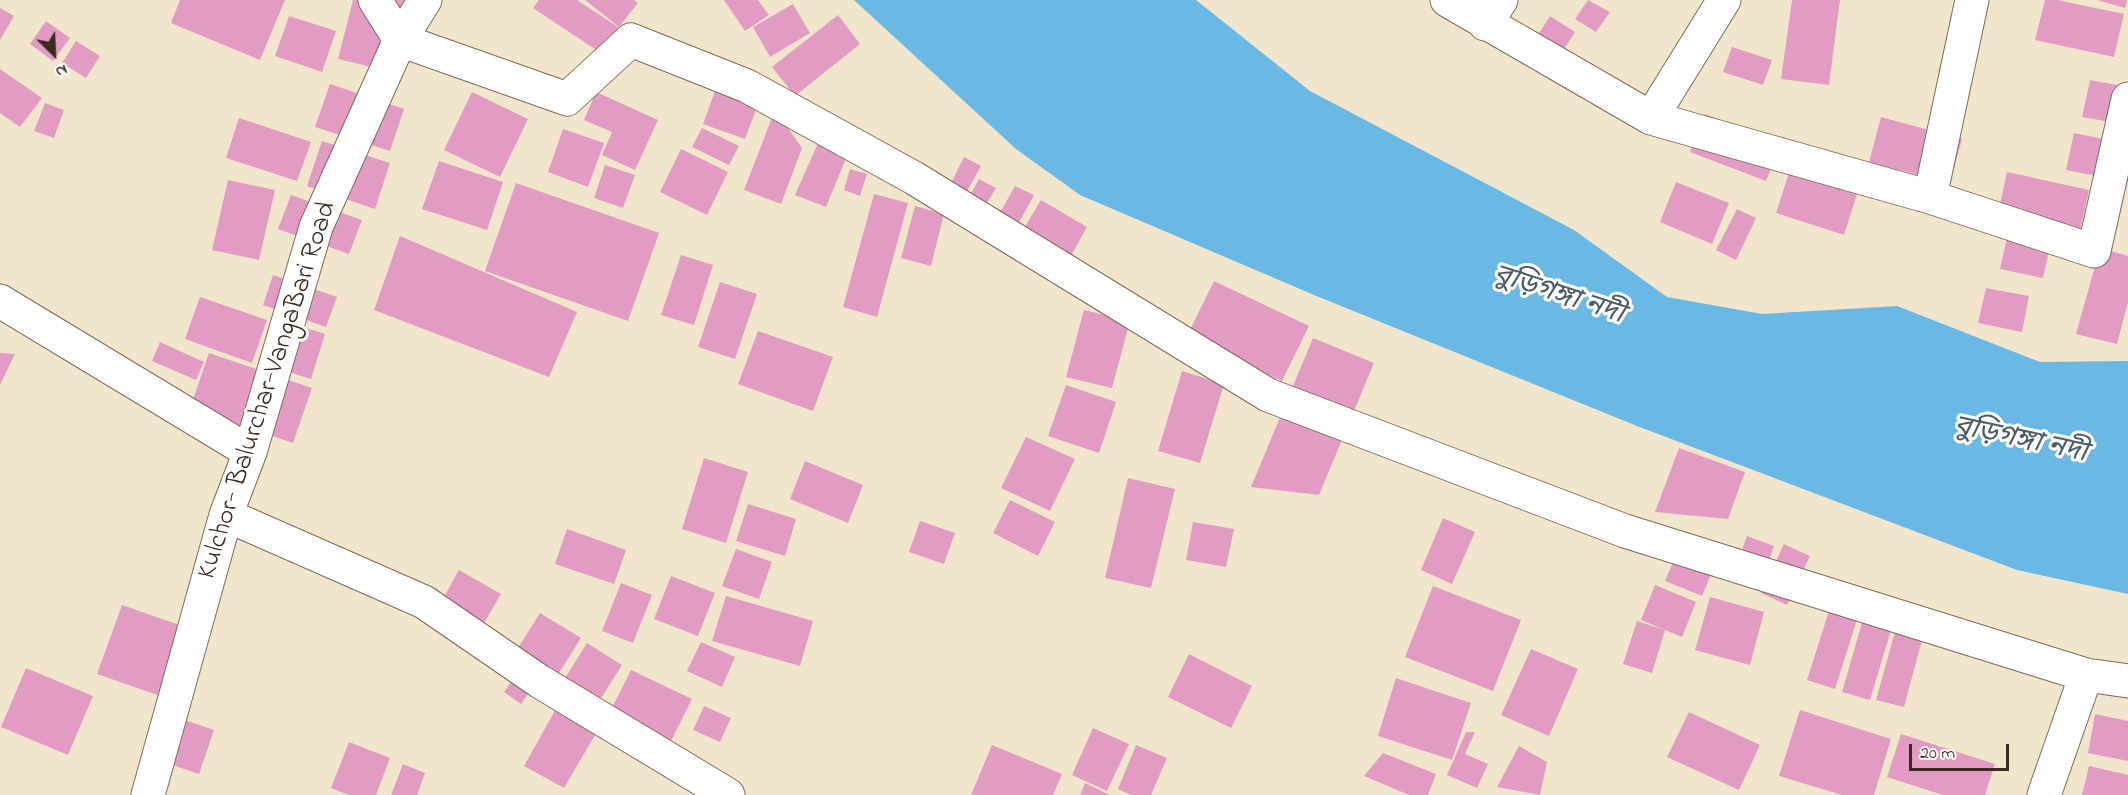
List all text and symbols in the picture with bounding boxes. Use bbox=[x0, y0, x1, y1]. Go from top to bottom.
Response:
north arrow bbox=[24, 24, 84, 84]
text: N bbox=[52, 57, 71, 84]
street label: Kulchor- Balurchar-VangaBari Road bbox=[193, 198, 345, 584]
water label: বুড়িগঙ্গা নদী bbox=[1488, 260, 1628, 334]
water label: বুড়িগঙ্গা নদী bbox=[1950, 411, 2090, 473]
scale bar bbox=[1912, 732, 2012, 770]
text: 20 m bbox=[1920, 741, 1955, 767]

